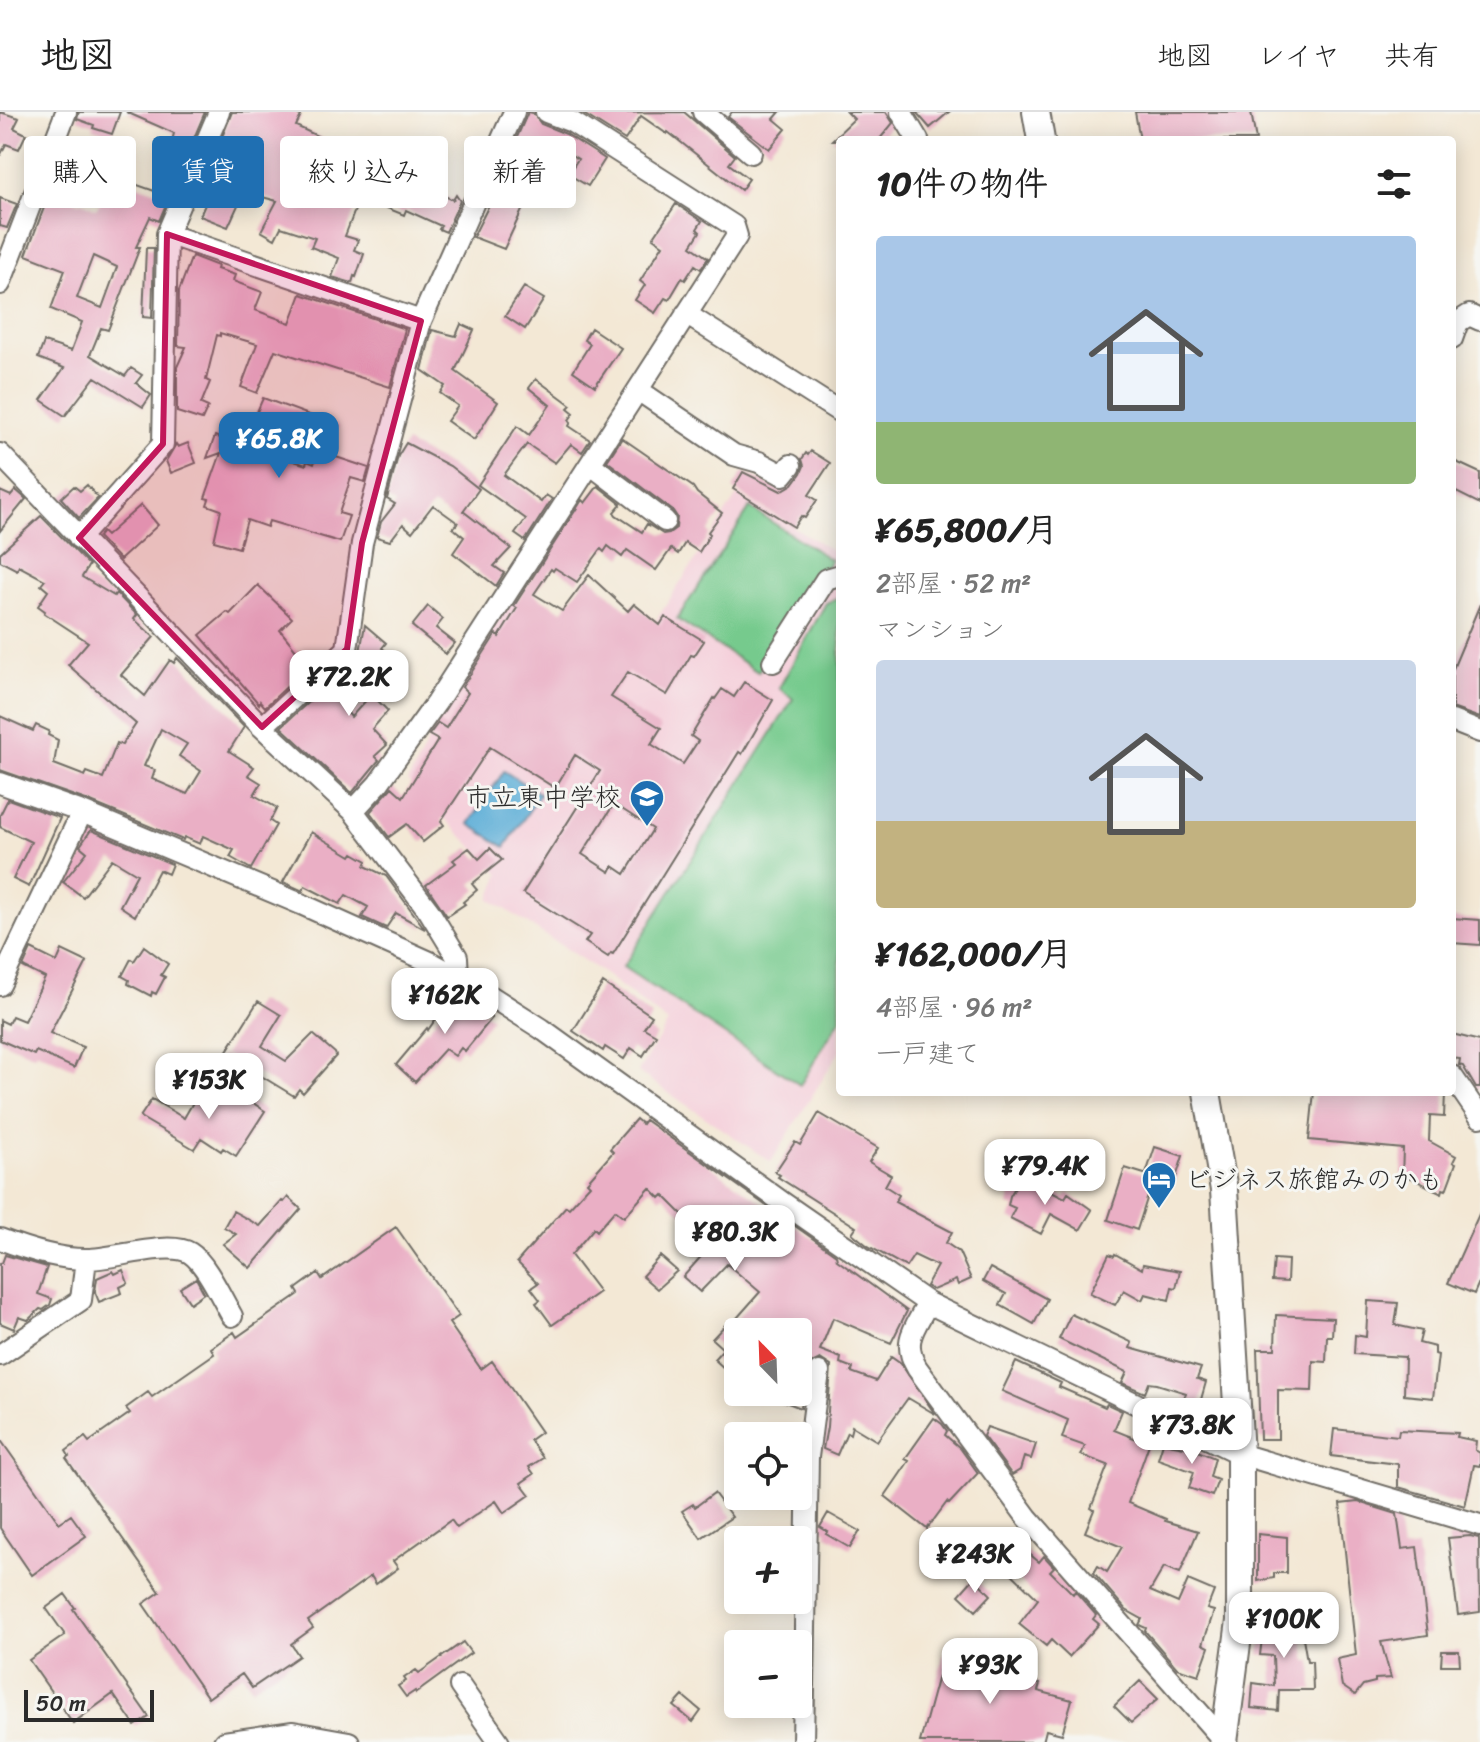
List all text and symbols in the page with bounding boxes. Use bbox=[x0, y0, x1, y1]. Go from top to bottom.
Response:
text: 地図 bbox=[40, 22, 116, 89]
text: 地図 bbox=[1157, 31, 1213, 80]
text: レイヤ bbox=[1257, 31, 1340, 80]
text: 共有 bbox=[1384, 31, 1440, 80]
chip: 購入 bbox=[24, 136, 136, 208]
chip: 賃貸 bbox=[152, 136, 264, 208]
chip: 絞り込み bbox=[280, 136, 448, 208]
chip: 新着 bbox=[464, 136, 576, 208]
text: 10件の物件 bbox=[876, 154, 1048, 214]
icon: filters bbox=[1372, 162, 1416, 206]
icon: home bbox=[1074, 288, 1218, 432]
pin: ¥65.8K bbox=[214, 412, 344, 480]
text: ¥65.8K bbox=[237, 415, 321, 461]
text: ¥65,800/月 bbox=[876, 500, 1058, 560]
text: 2部屋 · 52 m² bbox=[876, 560, 1031, 606]
text: マンション bbox=[876, 606, 1005, 652]
pin: ¥72.2K bbox=[284, 650, 414, 718]
text: ¥72.2K bbox=[308, 653, 390, 699]
icon: home bbox=[1074, 712, 1218, 856]
place label: 市立東中学校 bbox=[465, 774, 621, 820]
school or university icon: 市立東中学校 bbox=[628, 778, 666, 828]
text: ¥162,000/月 bbox=[876, 924, 1073, 984]
pin: ¥162K bbox=[389, 968, 501, 1036]
text: ¥162K bbox=[409, 971, 481, 1017]
text: 4部屋 · 96 m² bbox=[876, 984, 1032, 1030]
text: 一戸建て bbox=[876, 1030, 980, 1076]
pin: ¥153K bbox=[153, 1053, 265, 1121]
text: ¥153K bbox=[173, 1056, 245, 1102]
pin: ¥79.4K bbox=[980, 1139, 1110, 1207]
text: ¥79.4K bbox=[1002, 1142, 1088, 1188]
place label: ビジネス旅館みのかも bbox=[1185, 1156, 1444, 1202]
hotel icon: ビジネス旅館みのかも bbox=[1140, 1160, 1178, 1210]
pin: ¥80.3K bbox=[670, 1205, 800, 1273]
text: ¥80.3K bbox=[693, 1208, 777, 1254]
north arrow bbox=[724, 1318, 812, 1406]
map controls bbox=[724, 1318, 812, 1718]
pin: ¥73.8K bbox=[1127, 1398, 1257, 1466]
text: ¥73.8K bbox=[1151, 1401, 1233, 1447]
button: locate bbox=[724, 1422, 812, 1510]
button: + bbox=[724, 1526, 812, 1614]
pin: ¥243K bbox=[919, 1527, 1031, 1595]
text: ¥243K bbox=[937, 1530, 1013, 1576]
pin: ¥100K bbox=[1228, 1592, 1340, 1660]
text: ¥100K bbox=[1247, 1595, 1321, 1641]
button: − bbox=[724, 1630, 812, 1718]
pin: ¥93K bbox=[943, 1638, 1037, 1706]
text: ¥93K bbox=[960, 1641, 1020, 1687]
text: 50 m bbox=[36, 1684, 86, 1723]
scale bar bbox=[24, 1686, 154, 1722]

